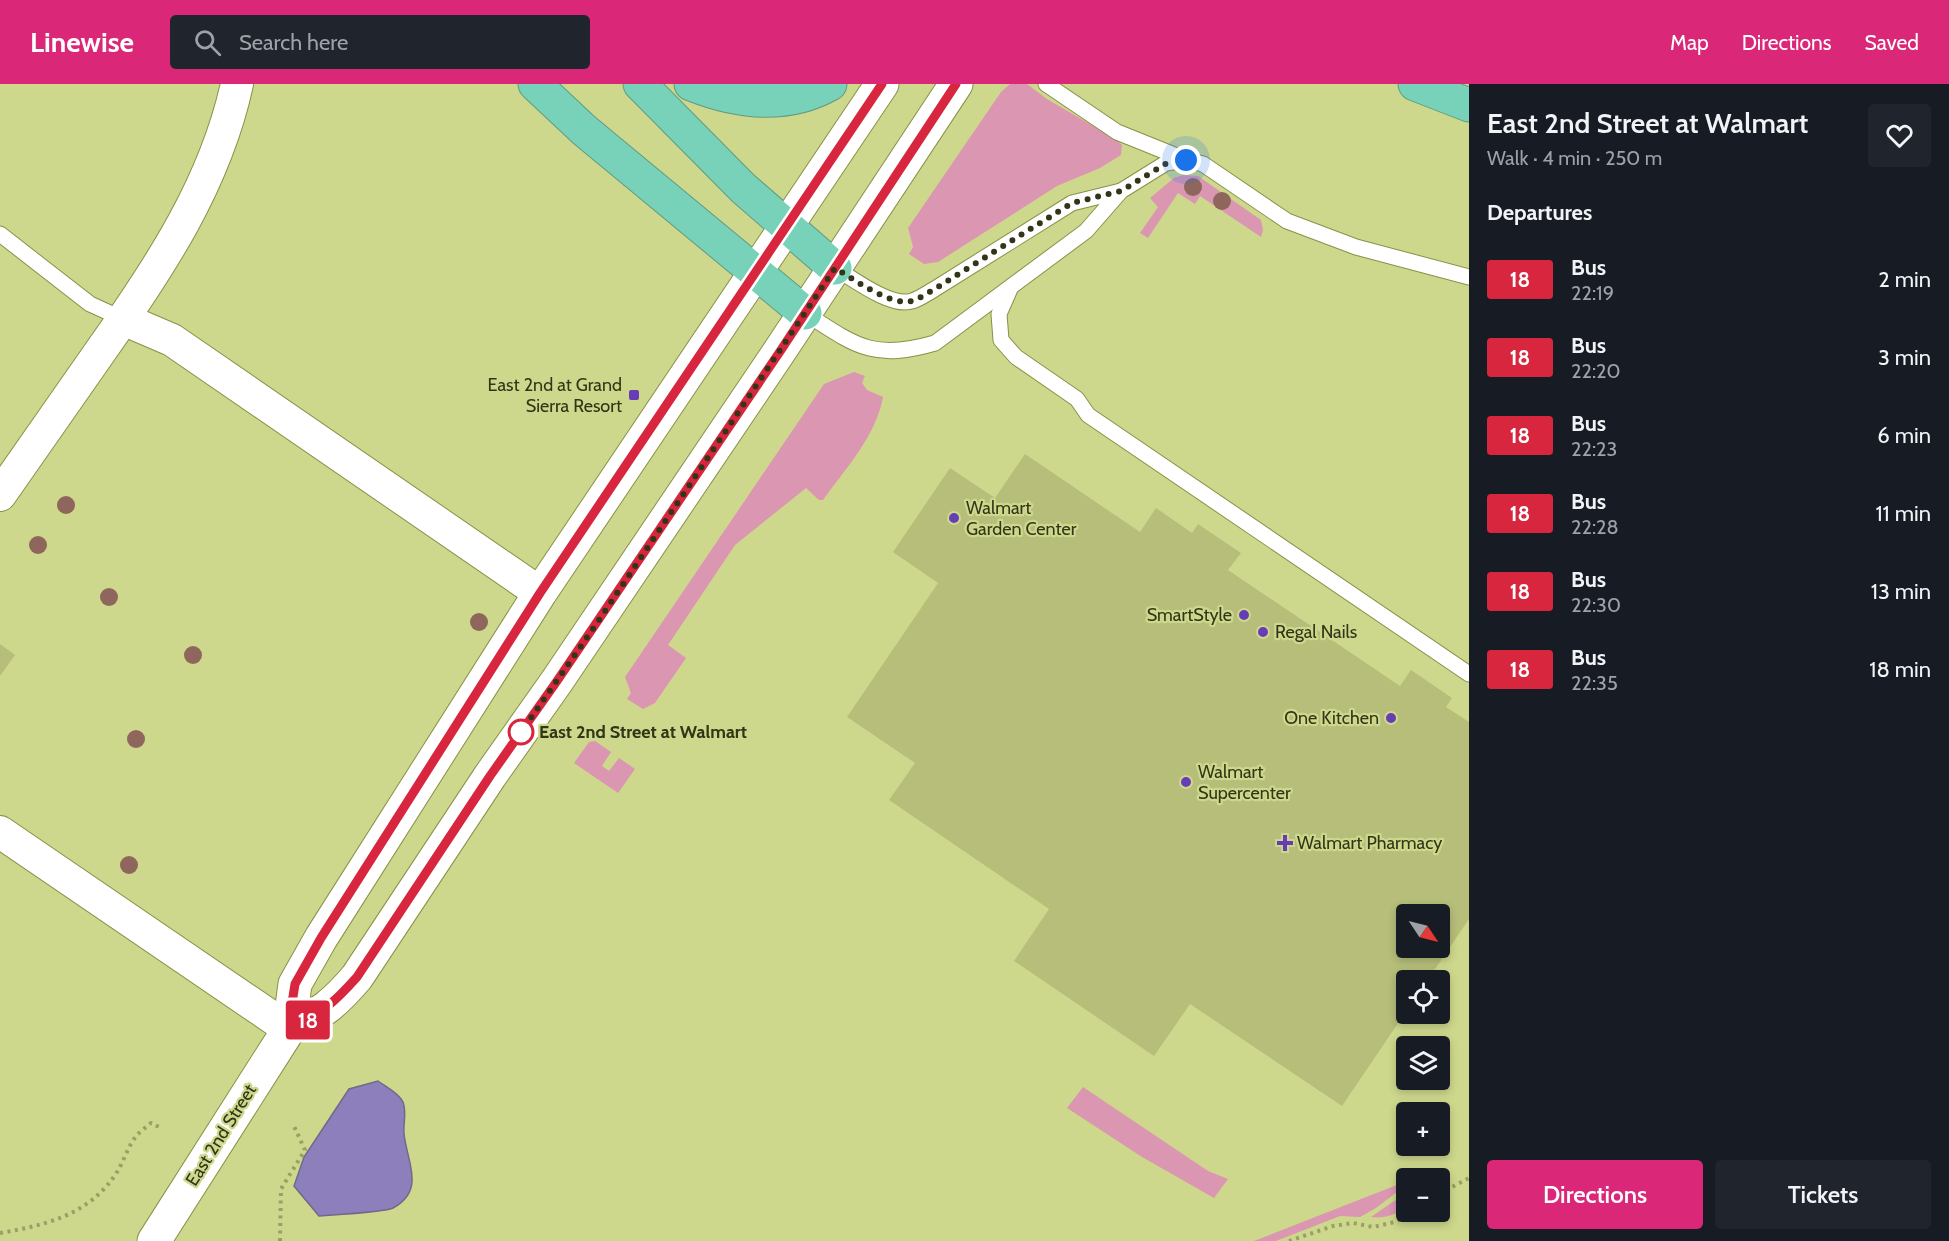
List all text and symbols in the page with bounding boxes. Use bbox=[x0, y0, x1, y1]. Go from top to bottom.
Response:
search box bbox=[170, 15, 590, 69]
text: Linewise bbox=[30, 25, 134, 59]
icon: search bbox=[191, 26, 224, 59]
text: Search here bbox=[239, 29, 348, 56]
text: Map bbox=[1670, 30, 1709, 55]
text: Directions bbox=[1742, 30, 1831, 55]
text: Saved bbox=[1864, 30, 1919, 55]
button: heart bbox=[1868, 104, 1931, 167]
text: East 2nd Street at Walmart bbox=[1487, 106, 1808, 140]
your location bbox=[1171, 145, 1201, 175]
text: Walk · 4 min · 250 m bbox=[1487, 146, 1662, 170]
text: Departures bbox=[1487, 199, 1592, 226]
text: Bus bbox=[1571, 254, 1606, 281]
text: 2 min bbox=[1878, 266, 1931, 293]
text: 18 bbox=[1510, 267, 1530, 292]
text: 22:19 bbox=[1571, 281, 1614, 305]
text: Bus bbox=[1571, 332, 1606, 359]
text: 3 min bbox=[1878, 344, 1931, 371]
text: 18 bbox=[1510, 345, 1530, 370]
text: 22:20 bbox=[1571, 359, 1621, 383]
place label: East 2nd at Grand Sierra Resort bbox=[487, 374, 622, 417]
marker: East 2nd at Grand Sierra Resort bbox=[627, 388, 641, 402]
text: Bus bbox=[1571, 410, 1606, 437]
text: 6 min bbox=[1877, 422, 1931, 449]
text: 18 bbox=[1510, 423, 1530, 448]
text: 22:23 bbox=[1571, 437, 1617, 461]
text: Bus bbox=[1571, 488, 1606, 515]
place label: Walmart Garden Center bbox=[966, 497, 1077, 540]
text: 11 min bbox=[1875, 500, 1931, 527]
text: 18 bbox=[1510, 501, 1530, 526]
marker: Walmart Garden Center bbox=[947, 511, 961, 525]
text: 22:28 bbox=[1571, 515, 1619, 539]
text: Bus bbox=[1571, 566, 1606, 593]
text: 13 min bbox=[1871, 578, 1931, 605]
text: 18 bbox=[1510, 579, 1530, 604]
text: 22:30 bbox=[1571, 593, 1621, 617]
place label: SmartStyle bbox=[1147, 604, 1232, 626]
marker: SmartStyle bbox=[1237, 608, 1251, 622]
place label: Regal Nails bbox=[1275, 621, 1357, 643]
marker: Regal Nails bbox=[1256, 625, 1270, 639]
text: Bus bbox=[1571, 644, 1606, 671]
text: 18 min bbox=[1869, 656, 1931, 683]
text: 18 bbox=[1510, 657, 1530, 682]
text: 22:35 bbox=[1571, 671, 1618, 695]
place label: One Kitchen bbox=[1284, 707, 1379, 729]
marker: One Kitchen bbox=[1384, 711, 1398, 725]
marker: East 2nd Street at Walmart bbox=[508, 719, 534, 745]
place label: East 2nd Street at Walmart bbox=[539, 721, 747, 743]
place label: Walmart Supercenter bbox=[1198, 761, 1291, 804]
marker: Walmart Supercenter bbox=[1179, 775, 1193, 789]
place label: Walmart Pharmacy bbox=[1297, 832, 1442, 854]
marker: Walmart Pharmacy bbox=[1278, 836, 1292, 850]
north arrow bbox=[1396, 904, 1450, 958]
map controls bbox=[1396, 904, 1450, 1222]
button: locate bbox=[1396, 970, 1450, 1024]
line badge: 18 bbox=[281, 1000, 335, 1040]
text: 18 bbox=[298, 1008, 318, 1033]
button: layers bbox=[1396, 1036, 1450, 1090]
street label: East 2nd Street bbox=[181, 1080, 261, 1190]
button: + bbox=[1396, 1102, 1450, 1156]
button: Directions bbox=[1487, 1160, 1703, 1229]
button: Tickets bbox=[1715, 1160, 1931, 1229]
button: − bbox=[1396, 1168, 1450, 1222]

